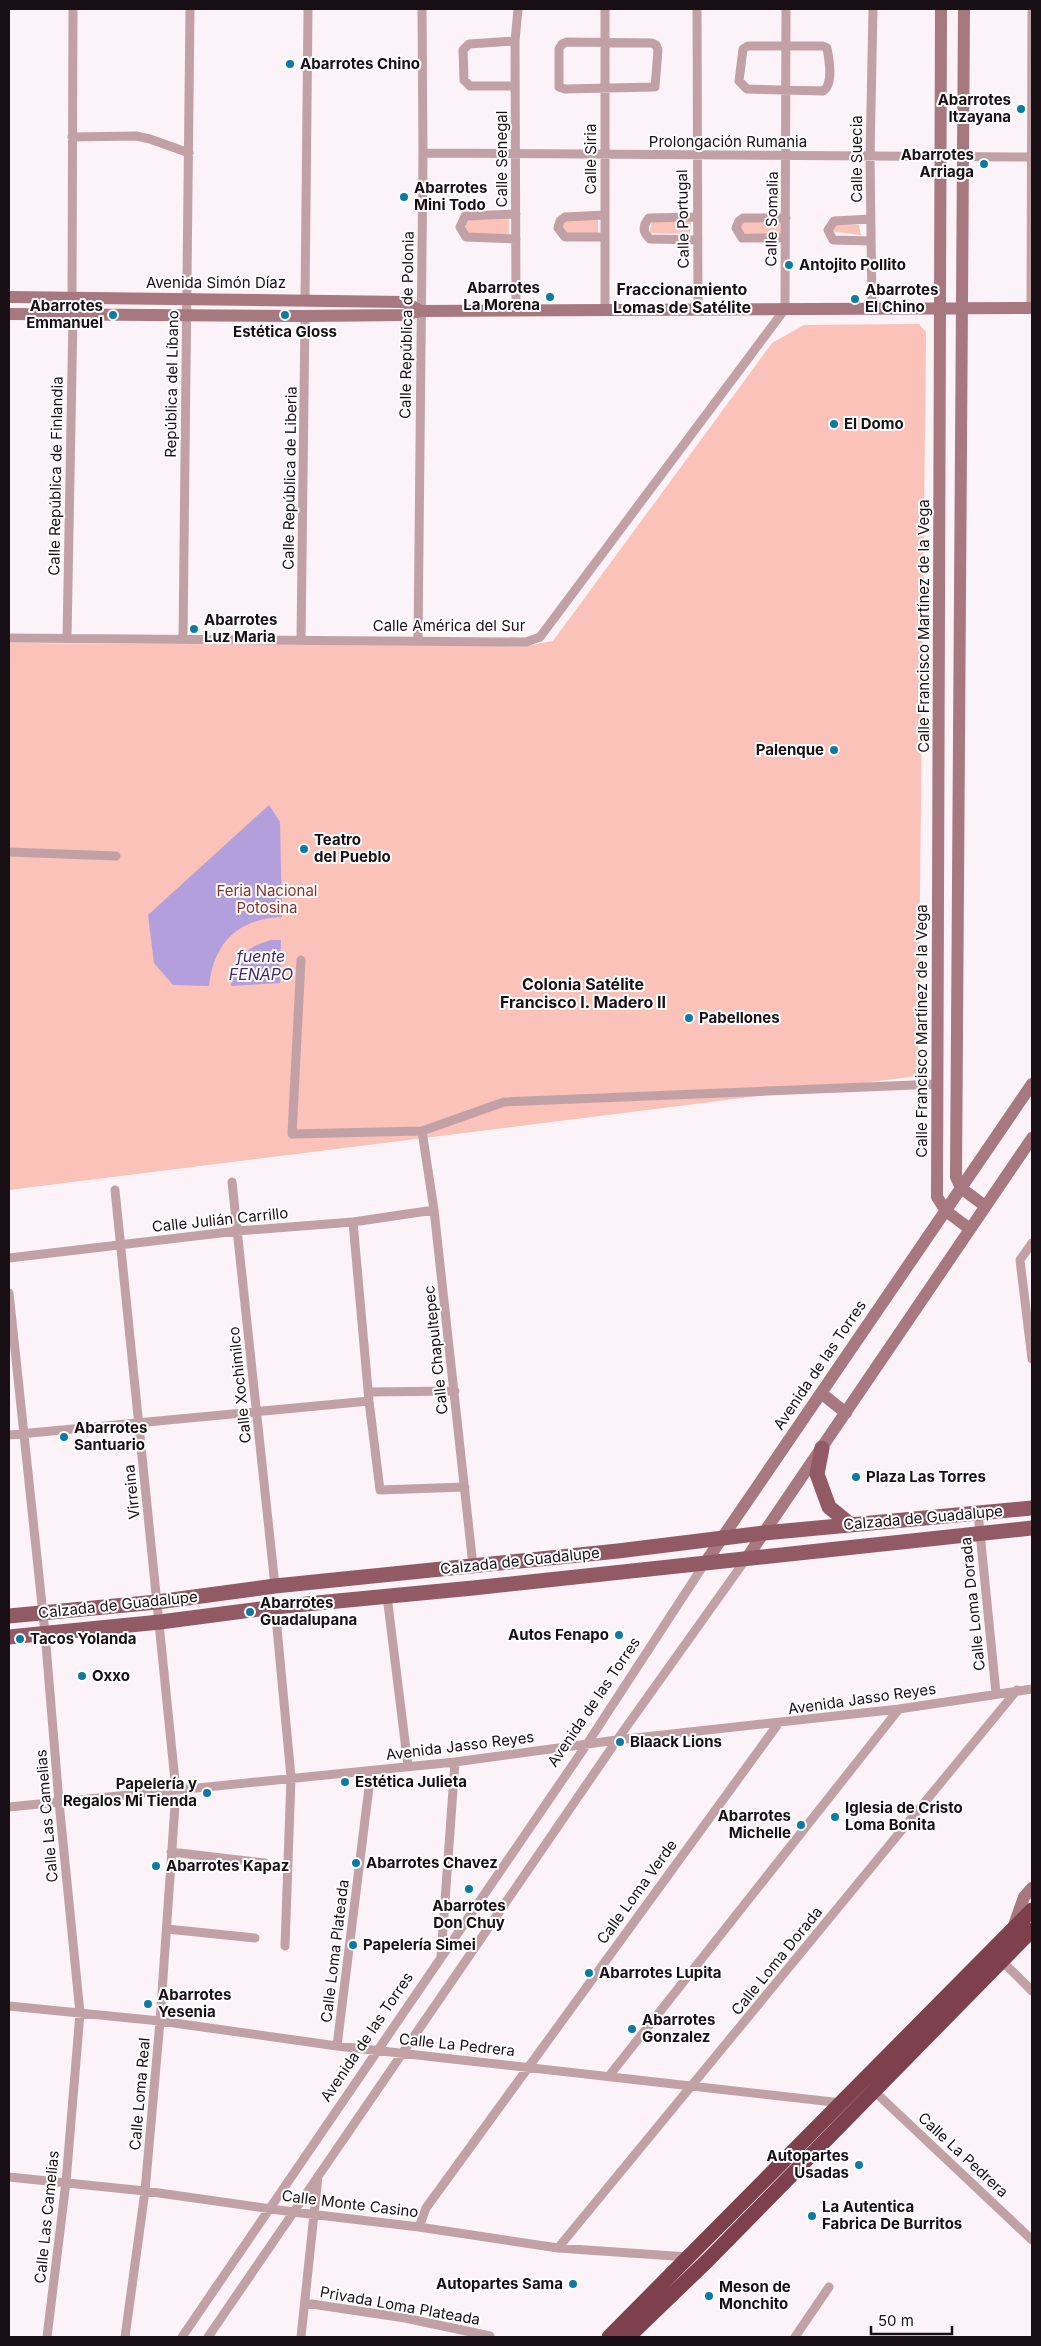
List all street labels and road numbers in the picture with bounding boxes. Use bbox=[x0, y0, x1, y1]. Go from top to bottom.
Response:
street label: Calle Senegal bbox=[492, 111, 511, 207]
street label: Calle Suecia bbox=[847, 115, 866, 203]
street label: Calle Siria bbox=[581, 124, 600, 194]
street label: Prolongación Rumania bbox=[649, 132, 807, 151]
street label: Calle Portugal bbox=[672, 169, 693, 269]
street label: Calle Somalia bbox=[761, 171, 782, 267]
street label: Calle República de Polonia bbox=[395, 231, 418, 419]
street label: Avenida Simón Díaz bbox=[146, 273, 286, 292]
street label: República del Líbano bbox=[161, 310, 182, 458]
street label: Calle República de Finlandia bbox=[44, 376, 67, 576]
street label: Calle República de Liberia bbox=[278, 386, 301, 570]
street label: Calle Francisco Martínez de la Vega bbox=[914, 499, 933, 753]
street label: Calle América del Sur bbox=[373, 616, 526, 635]
street label: Calle Francisco Martínez de la Vega bbox=[912, 904, 931, 1158]
street label: Calle Julián Carrillo bbox=[151, 1203, 289, 1236]
street label: Calle Chapultepec bbox=[419, 1285, 452, 1416]
street label: Avenida de las Torres bbox=[769, 1296, 870, 1433]
street label: Calle Xochimilco bbox=[224, 1326, 255, 1444]
street label: Virreina bbox=[119, 1464, 144, 1520]
street label: Calzada de Guadalupe bbox=[842, 1501, 1004, 1534]
street label: Calle Loma Dorada bbox=[956, 1536, 989, 1672]
street label: Calzada de Guadalupe bbox=[439, 1543, 601, 1578]
street label: Calzada de Guadalupe bbox=[37, 1587, 199, 1622]
street label: Avenida de las Torres bbox=[543, 1633, 644, 1770]
street label: Avenida Jasso Reyes bbox=[787, 1679, 937, 1718]
street label: Avenida Jasso Reyes bbox=[385, 1727, 535, 1764]
street label: Calle Las Camelias bbox=[31, 1749, 62, 1883]
street label: Calle Loma Verde bbox=[592, 1836, 681, 1948]
street label: Calle Loma Plateada bbox=[316, 1878, 353, 2024]
street label: Calle Loma Dorada bbox=[727, 1902, 826, 2019]
street label: Avenida de las Torres bbox=[316, 1968, 417, 2105]
street label: Calle La Pedrera bbox=[398, 2029, 516, 2060]
street label: Calle Loma Real bbox=[125, 2037, 154, 2151]
street label: Calle La Pedrera bbox=[914, 2108, 1012, 2201]
street label: Calle Las Camelias bbox=[30, 2149, 63, 2284]
street label: Calle Monte Casino bbox=[281, 2186, 419, 2221]
street label: Privada Loma Plateada bbox=[319, 2282, 482, 2329]

